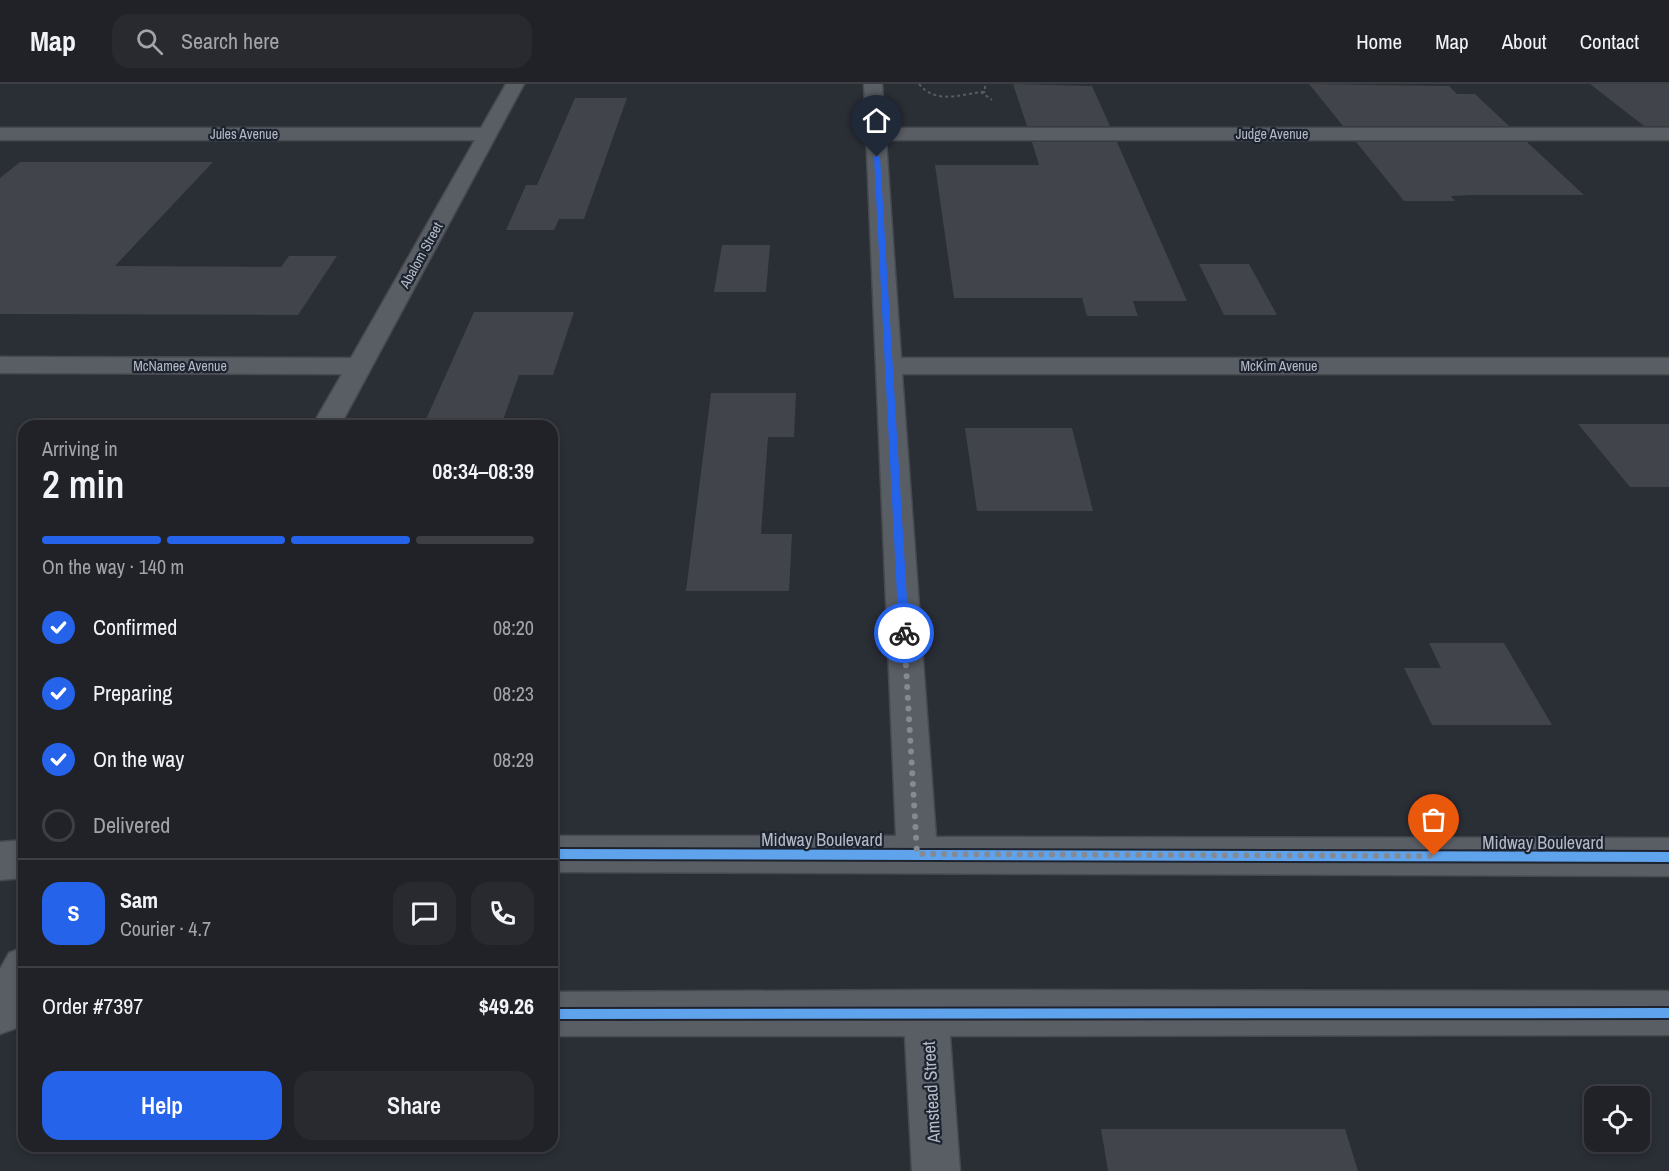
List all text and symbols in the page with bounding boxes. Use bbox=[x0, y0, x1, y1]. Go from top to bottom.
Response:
search box bbox=[112, 14, 532, 68]
text: Map bbox=[30, 22, 76, 60]
icon: search bbox=[133, 25, 166, 58]
text: Search here bbox=[181, 26, 279, 56]
text: Home bbox=[1356, 27, 1402, 56]
text: Map bbox=[1435, 27, 1469, 56]
text: About bbox=[1502, 27, 1547, 56]
text: Contact bbox=[1580, 27, 1639, 56]
pin bbox=[851, 95, 902, 157]
icon: home bbox=[860, 104, 893, 137]
street label: Jules Avenue bbox=[210, 125, 278, 143]
street label: Judge Avenue bbox=[1236, 125, 1308, 143]
street label: Abalom Street bbox=[395, 219, 447, 292]
street label: McNamee Avenue bbox=[133, 357, 227, 375]
street label: McKim Avenue bbox=[1240, 357, 1318, 375]
text: Arriving in bbox=[42, 435, 118, 462]
text: 08:34–08:39 bbox=[432, 456, 534, 486]
text: 2 min bbox=[42, 458, 124, 510]
text: On the way · 140 m bbox=[42, 553, 184, 580]
courier bbox=[874, 603, 934, 663]
icon: check bbox=[42, 611, 75, 644]
text: Confirmed bbox=[93, 612, 177, 642]
text: 08:20 bbox=[493, 614, 534, 641]
icon: bike bbox=[888, 617, 921, 650]
icon: check bbox=[42, 677, 75, 710]
text: Preparing bbox=[93, 678, 172, 708]
text: 08:23 bbox=[493, 680, 534, 707]
icon: check bbox=[42, 743, 75, 776]
text: On the way bbox=[93, 744, 184, 774]
text: 08:29 bbox=[493, 746, 534, 773]
pin bbox=[1408, 794, 1459, 856]
icon: bag bbox=[1417, 803, 1450, 836]
text: Delivered bbox=[93, 810, 170, 840]
street label: Midway Boulevard bbox=[761, 827, 883, 852]
street label: Midway Boulevard bbox=[1482, 830, 1604, 855]
button: chat bbox=[393, 882, 456, 945]
button: phone bbox=[471, 882, 534, 945]
text: Sam bbox=[120, 885, 158, 915]
text: S bbox=[67, 898, 80, 928]
text: Courier · 4.7 bbox=[120, 915, 211, 942]
text: Order #7397 bbox=[42, 991, 143, 1021]
text: $49.26 bbox=[479, 991, 534, 1021]
street label: Amstead Street bbox=[916, 1041, 946, 1144]
button: Help bbox=[42, 1071, 282, 1140]
button: Share bbox=[294, 1071, 534, 1140]
map controls bbox=[1584, 1086, 1650, 1152]
button: locate bbox=[1584, 1086, 1650, 1152]

